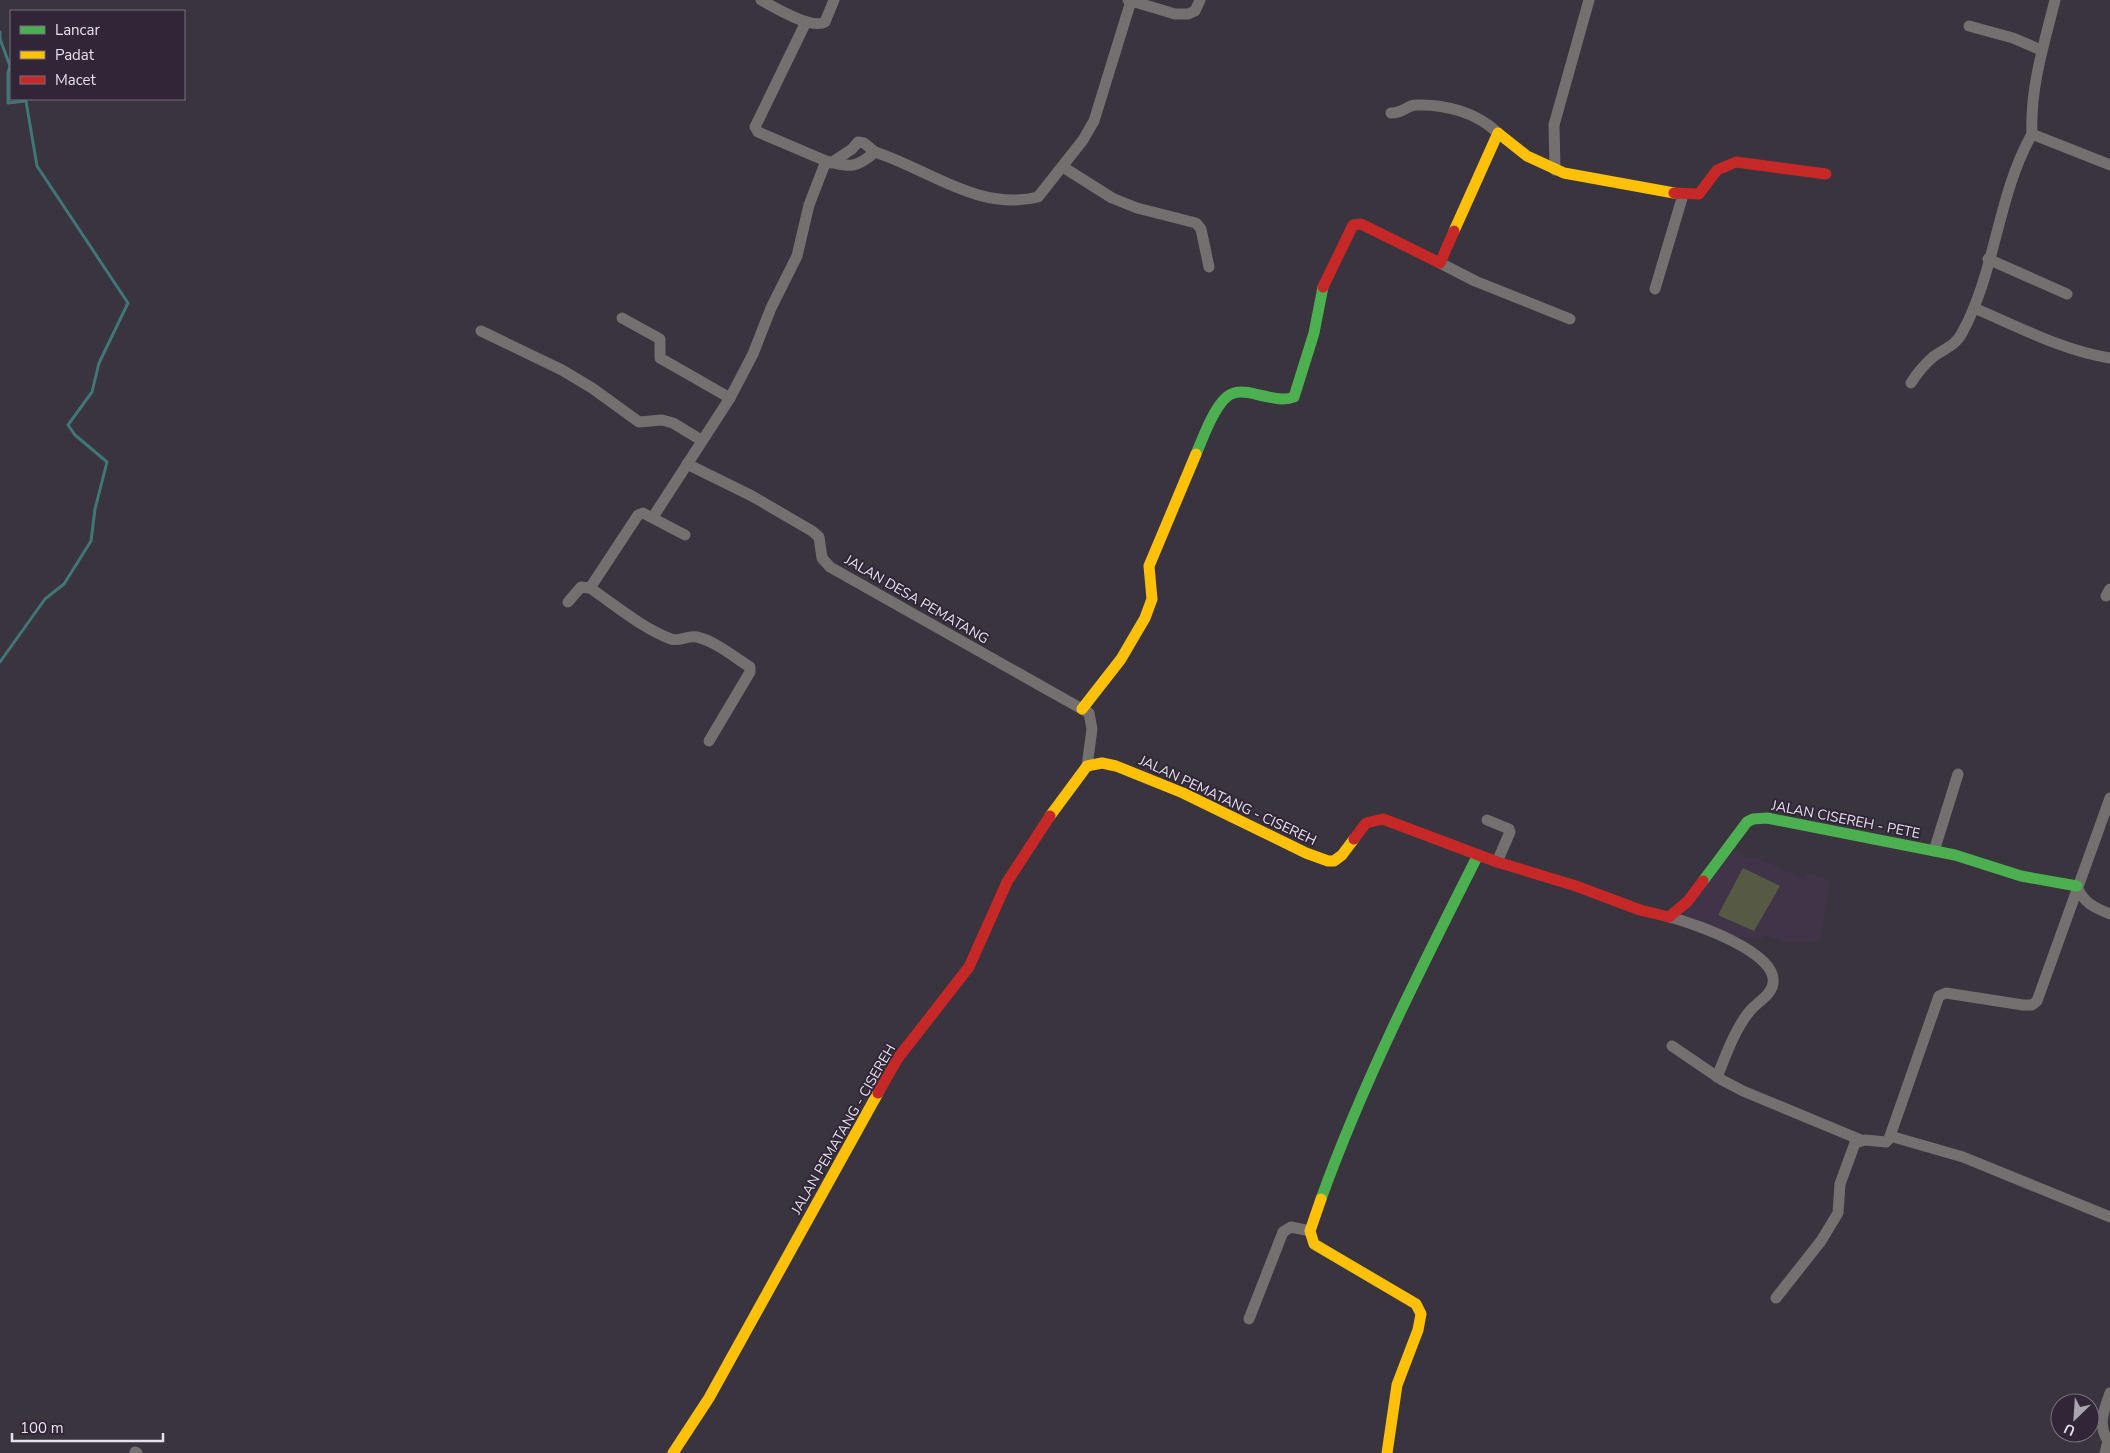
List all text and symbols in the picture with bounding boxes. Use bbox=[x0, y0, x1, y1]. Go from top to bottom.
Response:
legend bbox=[10, 10, 185, 100]
text: Lancar bbox=[55, 20, 100, 40]
text: Padat bbox=[55, 45, 95, 65]
text: Macet bbox=[55, 70, 97, 90]
street label: JALAN DESA PEMATANG bbox=[840, 550, 992, 648]
street label: JALAN PEMATANG - CISEREH bbox=[1135, 751, 1320, 850]
street label: JALAN CISEREH - PETE bbox=[1769, 796, 1922, 843]
street label: JALAN PEMATANG - CISEREH bbox=[786, 1041, 900, 1219]
north arrow bbox=[2050, 1393, 2100, 1443]
scale bar bbox=[12, 1410, 164, 1442]
text: 100 m bbox=[20, 1418, 64, 1438]
text: U bbox=[2061, 1419, 2078, 1440]

